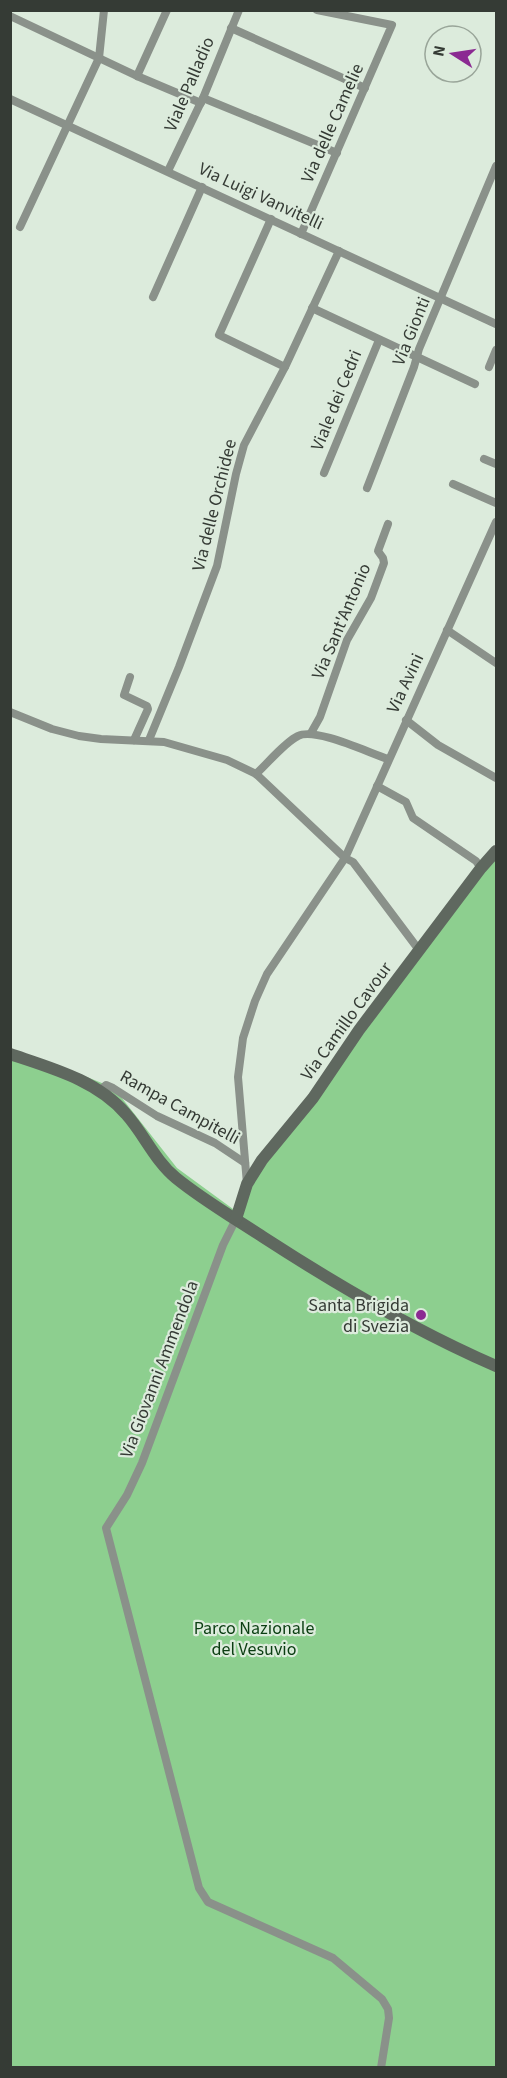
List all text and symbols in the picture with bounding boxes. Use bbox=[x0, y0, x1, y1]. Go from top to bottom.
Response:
north arrow bbox=[423, 24, 483, 84]
street label: Viale Palladio bbox=[158, 33, 221, 135]
text: N bbox=[427, 44, 451, 59]
street label: Via delle Camelie bbox=[295, 60, 370, 187]
street label: Via Luigi Vanvitelli bbox=[194, 157, 327, 236]
street label: Via Gionti bbox=[386, 293, 437, 369]
street label: Viale dei Cedri bbox=[305, 346, 368, 454]
street label: Via delle Orchidee bbox=[186, 436, 243, 574]
street label: Via Sant'Antonio bbox=[306, 559, 377, 683]
street label: Via Avini bbox=[381, 649, 430, 717]
street label: Via Camillo Cavour bbox=[295, 956, 398, 1086]
street label: Rampa Campitelli bbox=[115, 1064, 244, 1151]
street label: Via Giovanni Ammendola bbox=[114, 1277, 205, 1462]
place label: Santa Brigida di Svezia bbox=[308, 1293, 409, 1339]
marker: Santa Brigida di Svezia bbox=[414, 1308, 428, 1322]
park label: Parco Nazionale del Vesuvio bbox=[194, 1616, 314, 1662]

